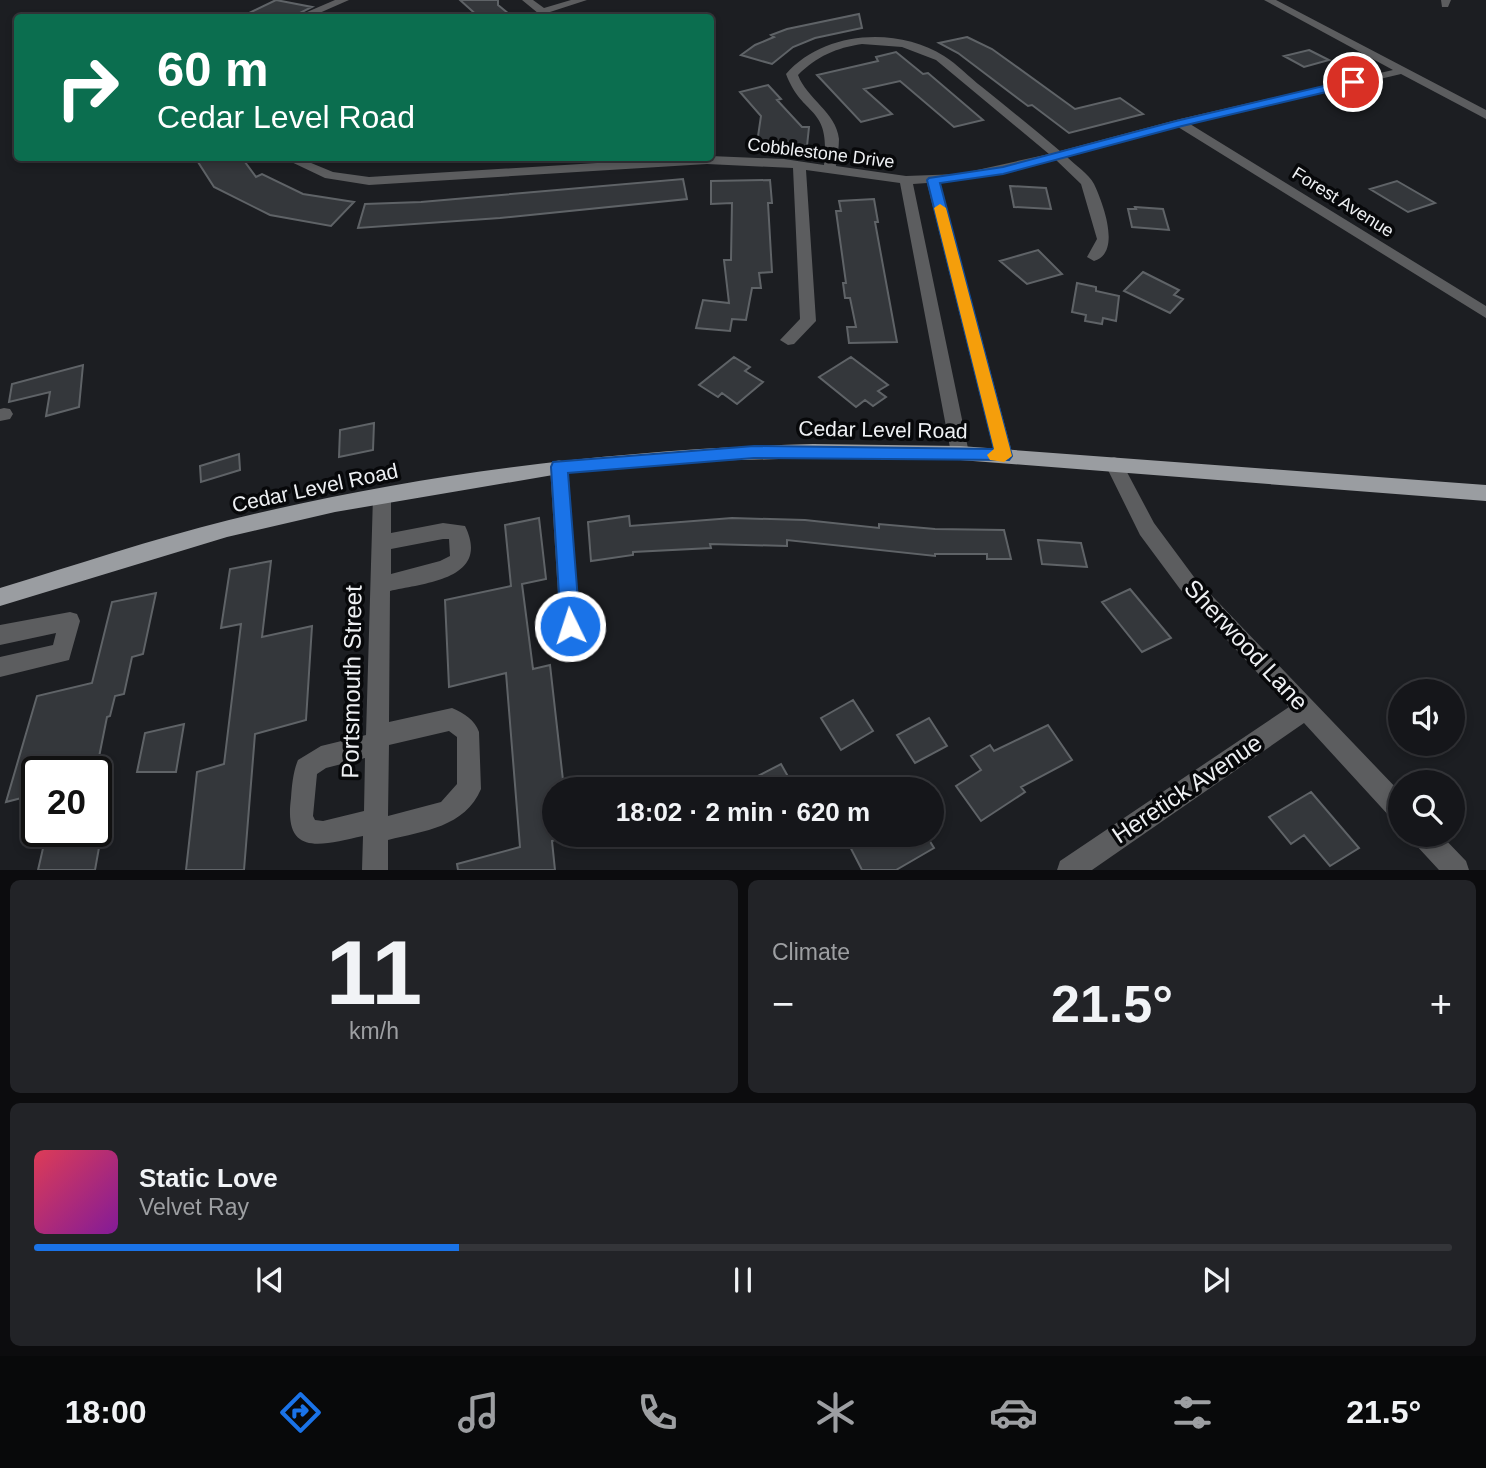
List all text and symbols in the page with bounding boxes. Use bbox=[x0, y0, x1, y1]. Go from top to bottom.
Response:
icon: right bbox=[42, 42, 133, 133]
text: 60 m bbox=[157, 42, 269, 96]
pin bbox=[1323, 52, 1383, 112]
icon: arrive bbox=[1334, 63, 1372, 101]
text: Cedar Level Road bbox=[157, 99, 415, 135]
street label: Cobblestone Drive bbox=[746, 134, 896, 172]
street label: Forest Avenue bbox=[1289, 163, 1397, 241]
street label: Cedar Level Road bbox=[798, 417, 968, 442]
street label: Cedar Level Road bbox=[230, 459, 400, 516]
street label: Sherwood Lane bbox=[1179, 574, 1314, 715]
street label: Portsmouth Street bbox=[336, 585, 367, 779]
position arrow bbox=[533, 589, 607, 663]
map controls bbox=[1388, 679, 1465, 847]
button: sound bbox=[1388, 679, 1465, 756]
street label: Heretick Avenue bbox=[1107, 729, 1267, 849]
speed limit sign: 20 bbox=[21, 756, 112, 847]
button: search bbox=[1388, 770, 1465, 847]
text: 18:02 · 2 min · 620 m bbox=[616, 797, 870, 827]
text: 11 bbox=[326, 922, 422, 1023]
text: Climate bbox=[772, 939, 850, 965]
text: 21.5° bbox=[1051, 975, 1173, 1033]
text: − bbox=[772, 983, 794, 1025]
text: + bbox=[1430, 983, 1452, 1025]
text: km/h bbox=[349, 1018, 399, 1044]
text: Static Love bbox=[139, 1163, 278, 1193]
text: Velvet Ray bbox=[139, 1194, 249, 1220]
icon: previous bbox=[251, 1261, 289, 1299]
icon: pause bbox=[724, 1261, 762, 1299]
icon: next bbox=[1197, 1261, 1235, 1299]
icon: directions bbox=[276, 1388, 325, 1437]
icon: music bbox=[454, 1388, 503, 1437]
icon: phone bbox=[633, 1388, 682, 1437]
icon: climate bbox=[811, 1388, 860, 1437]
icon: car bbox=[989, 1388, 1038, 1437]
icon: filters bbox=[1168, 1388, 1217, 1437]
text: 18:00 bbox=[65, 1394, 147, 1430]
text: 21.5° bbox=[1346, 1394, 1421, 1430]

